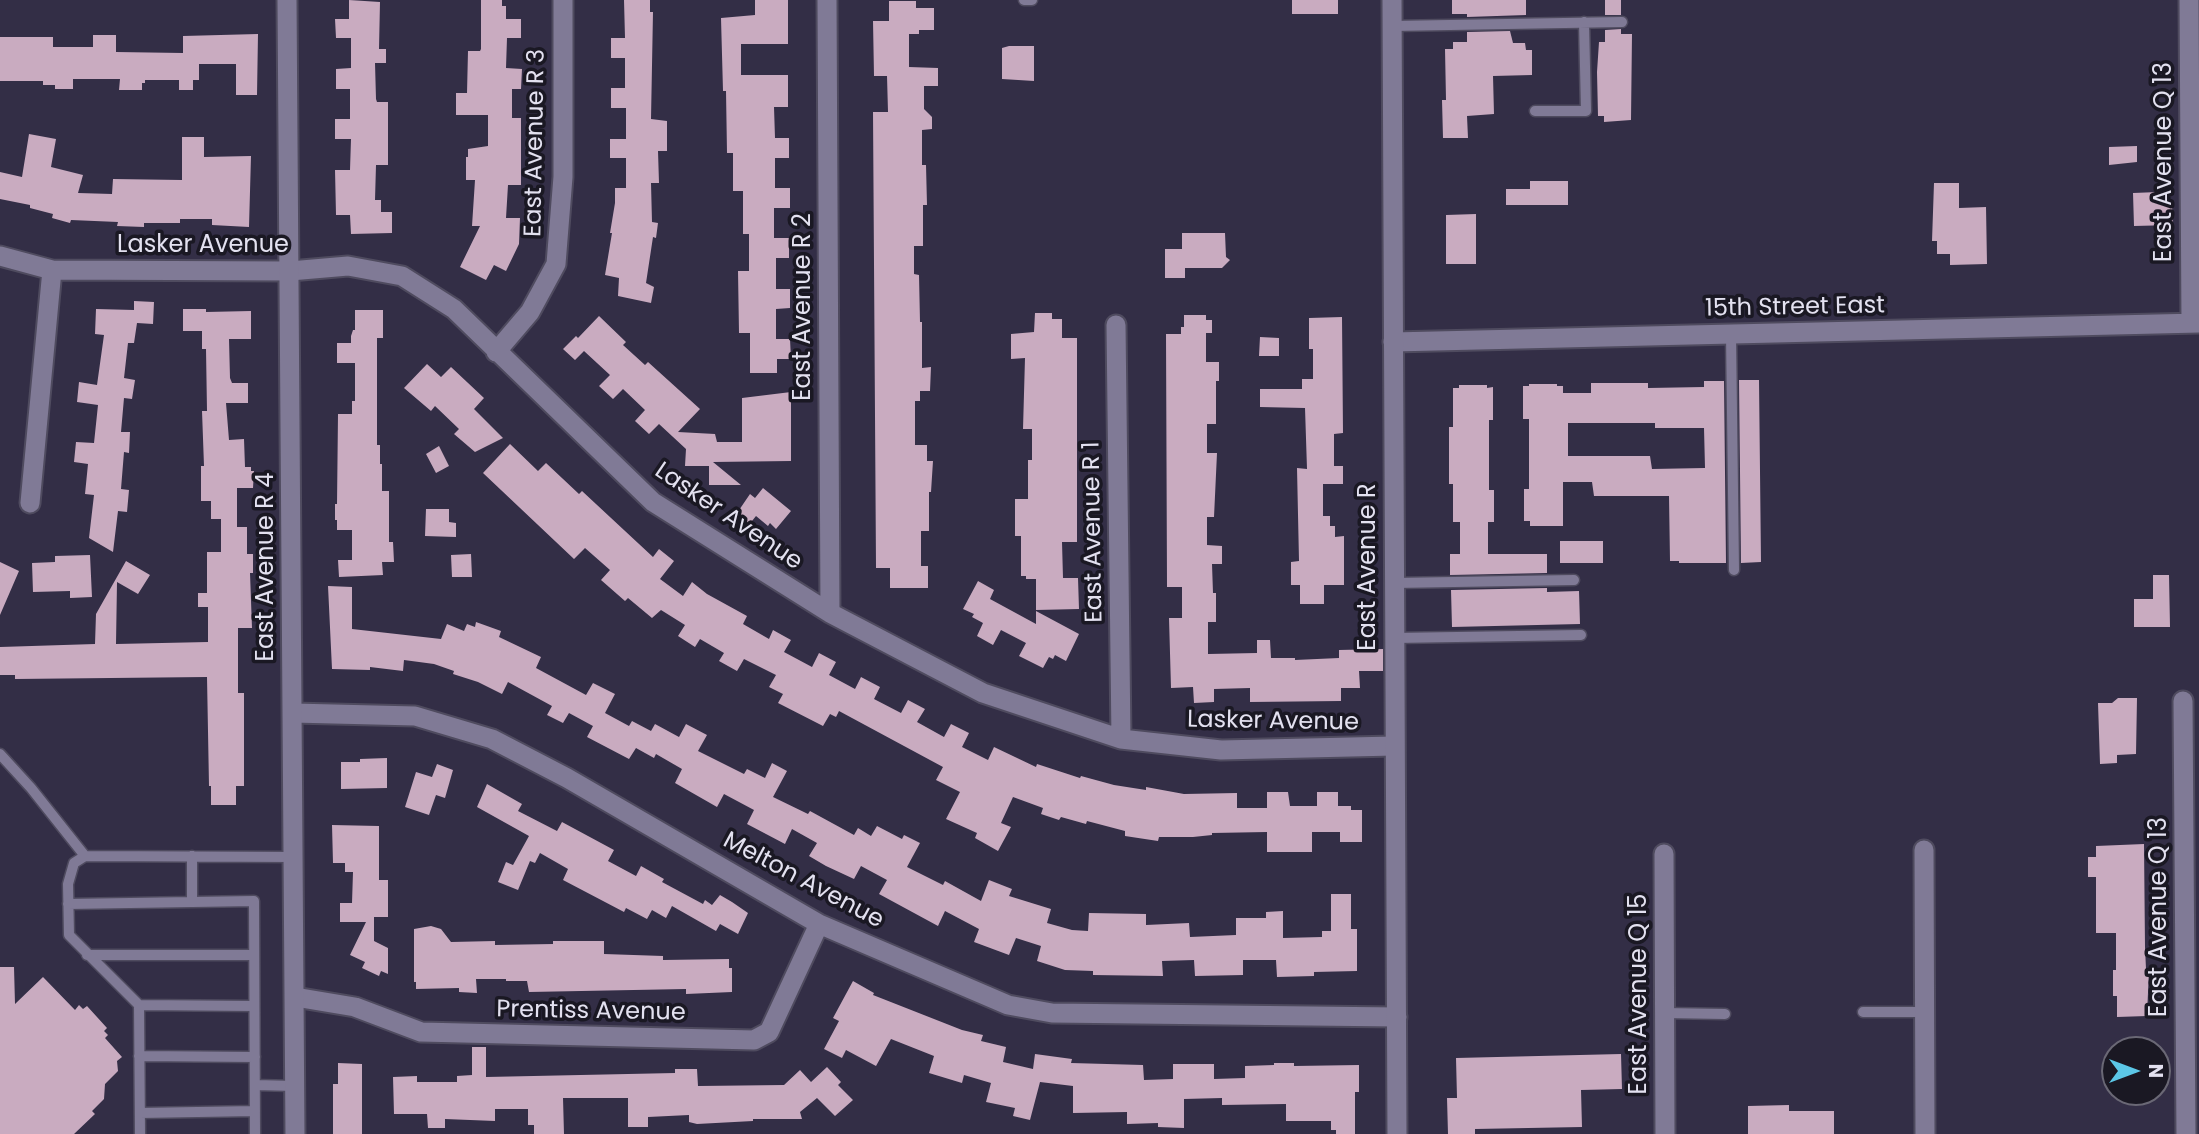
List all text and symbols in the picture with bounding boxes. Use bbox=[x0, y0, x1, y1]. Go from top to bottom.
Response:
street label: East Avenue R 3 bbox=[520, 49, 552, 237]
street label: East Avenue Q 13 bbox=[2151, 62, 2179, 262]
street label: East Avenue R 2 bbox=[790, 213, 818, 401]
street label: Lasker Avenue bbox=[117, 232, 289, 260]
street label: 15th Street East bbox=[1705, 292, 1885, 324]
street label: East Avenue R 1 bbox=[1078, 441, 1110, 623]
street label: Lasker Avenue bbox=[649, 457, 807, 577]
street label: East Avenue R 4 bbox=[253, 473, 281, 661]
street label: East Avenue R bbox=[1355, 483, 1383, 651]
street label: Lasker Avenue bbox=[1187, 706, 1359, 738]
street label: East Avenue Q 13 bbox=[2146, 817, 2174, 1017]
street label: Melton Avenue bbox=[718, 827, 888, 935]
street label: East Avenue Q 15 bbox=[1626, 894, 1654, 1094]
street label: Prentiss Avenue bbox=[496, 996, 686, 1028]
north arrow bbox=[2101, 1036, 2171, 1106]
text: N bbox=[2142, 1064, 2169, 1078]

